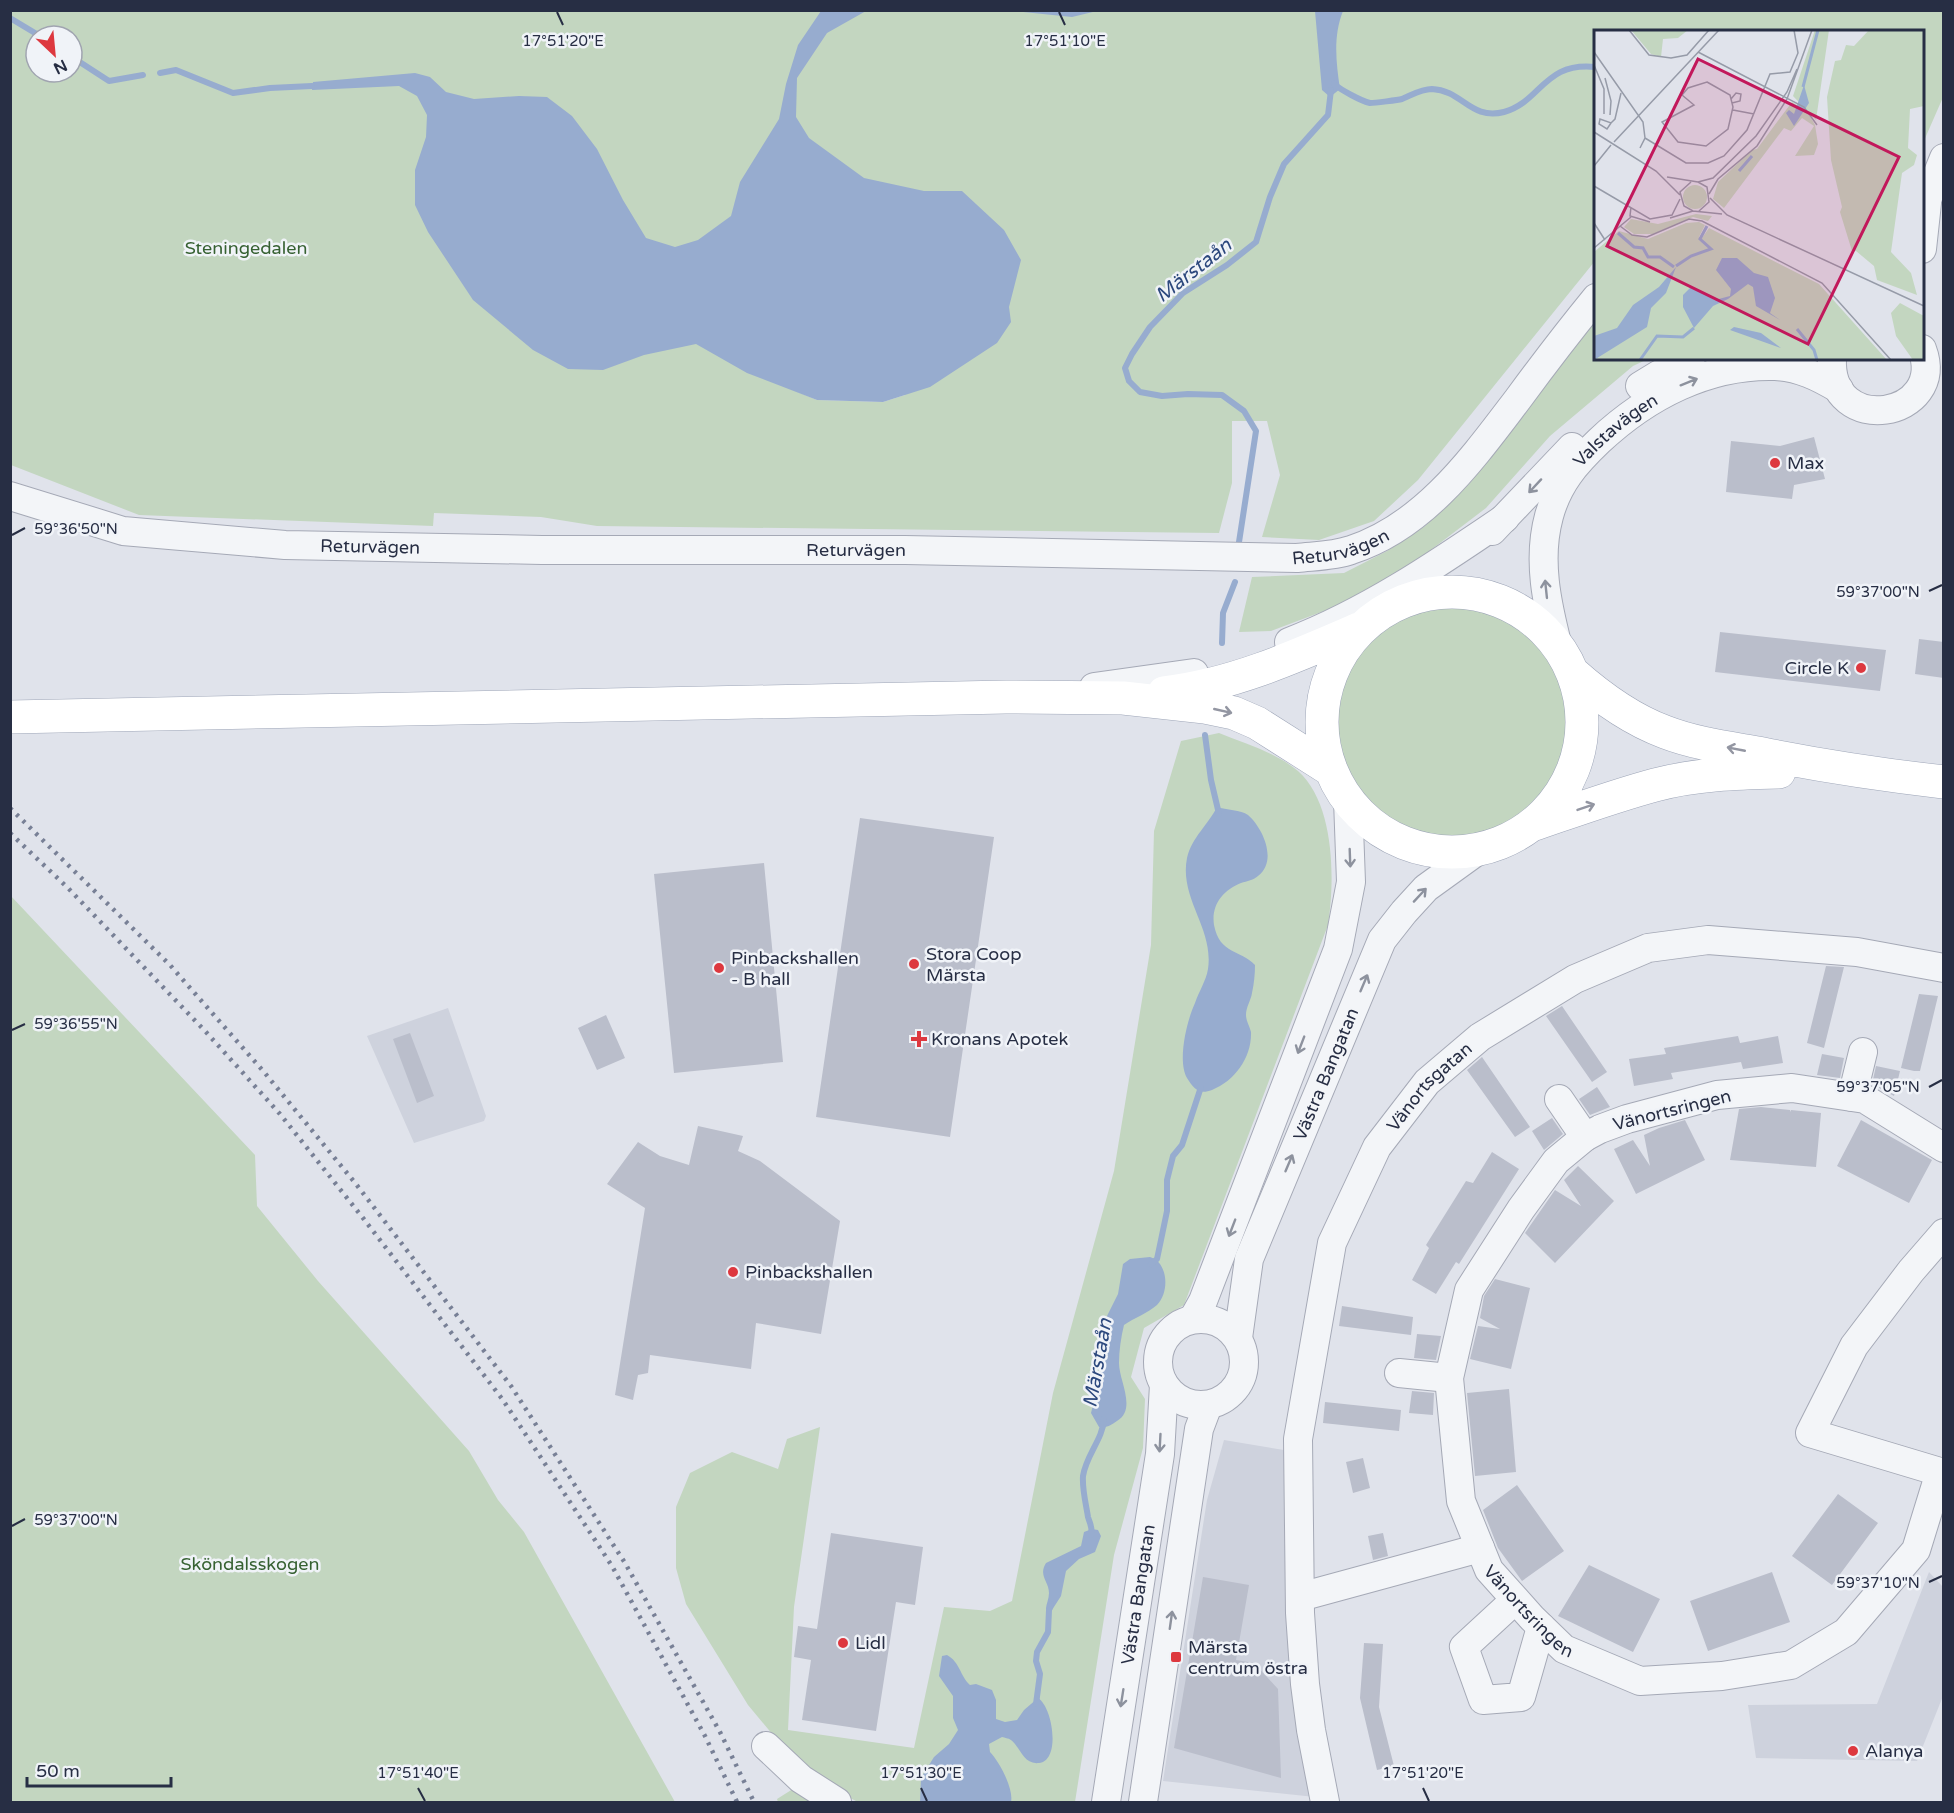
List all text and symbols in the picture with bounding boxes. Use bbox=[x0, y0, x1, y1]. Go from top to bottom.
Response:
north arrow bbox=[24, 24, 84, 84]
inset map bbox=[1594, 30, 1924, 360]
text: 17°51'20"E bbox=[522, 32, 604, 50]
text: 17°51'10"E bbox=[1024, 32, 1106, 50]
text: N bbox=[50, 55, 70, 78]
water label: Märstaån bbox=[1151, 233, 1237, 308]
park label: Steningedalen bbox=[185, 237, 307, 259]
one-way arrow bbox=[1679, 376, 1698, 387]
street label: Valstavägen bbox=[1568, 389, 1662, 471]
place label: Max bbox=[1787, 452, 1824, 474]
marker: Max bbox=[1768, 456, 1782, 470]
one-way arrow bbox=[1528, 478, 1542, 493]
text: 59°36'50"N bbox=[34, 520, 118, 538]
street label: Returvägen bbox=[1291, 524, 1393, 569]
street label: Returvägen bbox=[320, 535, 420, 559]
street label: Returvägen bbox=[806, 539, 906, 561]
one-way arrow bbox=[1540, 580, 1551, 600]
text: 59°37'00"N bbox=[1836, 583, 1920, 601]
place label: Circle K bbox=[1784, 657, 1849, 679]
marker: Circle K bbox=[1854, 661, 1868, 675]
one-way arrow bbox=[1213, 705, 1232, 717]
one-way arrow bbox=[1726, 743, 1746, 754]
one-way arrow bbox=[1576, 801, 1595, 812]
one-way arrow bbox=[1344, 848, 1355, 868]
one-way arrow bbox=[1413, 887, 1427, 902]
place label: Stora Coop Märsta bbox=[926, 943, 1022, 986]
place label: Pinbackshallen - B hall bbox=[731, 947, 859, 990]
marker: Stora Coop Märsta bbox=[907, 957, 921, 971]
marker: Pinbackshallen - B hall bbox=[712, 961, 726, 975]
one-way arrow bbox=[1359, 974, 1370, 992]
street label: Västra Bangatan bbox=[1289, 1005, 1363, 1144]
text: 59°36'55"N bbox=[34, 1015, 118, 1033]
place label: Kronans Apotek bbox=[931, 1028, 1068, 1050]
marker: Kronans Apotek bbox=[912, 1032, 926, 1046]
one-way arrow bbox=[1295, 1036, 1306, 1054]
street label: Vänortsgatan bbox=[1382, 1038, 1477, 1136]
text: 59°37'05"N bbox=[1836, 1078, 1920, 1096]
street label: Vänortsringen bbox=[1611, 1085, 1733, 1135]
one-way arrow bbox=[1284, 1154, 1295, 1172]
one-way arrow bbox=[1225, 1218, 1236, 1236]
place label: Pinbackshallen bbox=[745, 1261, 873, 1283]
marker: Pinbackshallen bbox=[726, 1265, 740, 1279]
water label: Märstaån bbox=[1078, 1316, 1118, 1410]
one-way arrow bbox=[1155, 1433, 1166, 1453]
text: 59°37'00"N bbox=[34, 1511, 118, 1529]
street label: Västra Bangatan bbox=[1116, 1523, 1160, 1666]
park label: Sköndalsskogen bbox=[181, 1553, 319, 1575]
street label: Vänortsringen bbox=[1479, 1560, 1576, 1663]
text: 59°37'10"N bbox=[1836, 1574, 1920, 1592]
one-way arrow bbox=[1165, 1611, 1176, 1631]
place label: Lidl bbox=[855, 1632, 886, 1654]
marker: Lidl bbox=[836, 1636, 850, 1650]
place label: Märsta centrum östra bbox=[1188, 1636, 1308, 1679]
marker: Märsta centrum östra bbox=[1169, 1650, 1183, 1664]
one-way arrow bbox=[1117, 1688, 1128, 1708]
place label: Alanya bbox=[1865, 1740, 1923, 1762]
marker: Alanya bbox=[1846, 1744, 1860, 1758]
scale bar bbox=[27, 1750, 171, 1788]
text: 50 m bbox=[36, 1760, 80, 1782]
text: 17°51'40"E bbox=[377, 1764, 459, 1782]
text: 17°51'30"E bbox=[880, 1764, 962, 1782]
text: 17°51'20"E bbox=[1382, 1764, 1464, 1782]

